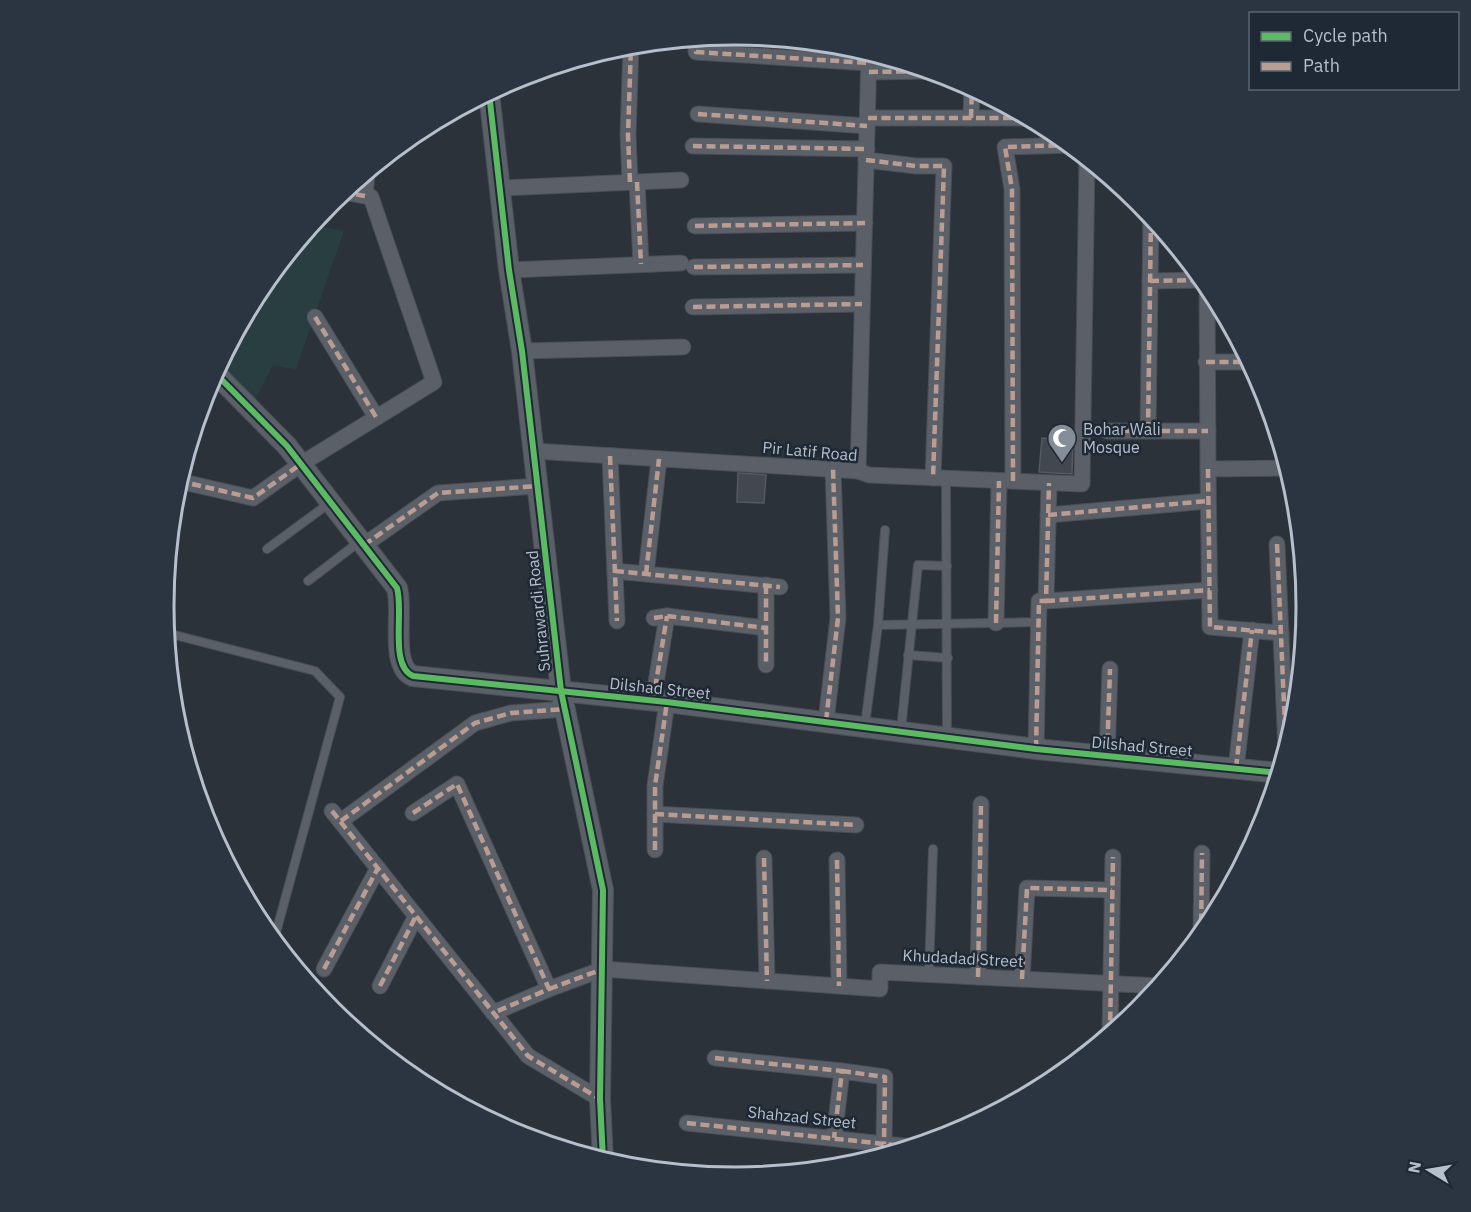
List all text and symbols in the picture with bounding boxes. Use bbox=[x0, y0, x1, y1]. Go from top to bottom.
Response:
legend bbox=[1249, 12, 1459, 90]
text: Cycle path bbox=[1303, 24, 1388, 47]
text: Path bbox=[1303, 54, 1340, 77]
place label: Bohar Wali Mosque bbox=[1083, 419, 1161, 457]
mosque icon: Bohar Wali Mosque bbox=[1046, 422, 1078, 464]
street label: Pir Latif Road bbox=[762, 437, 858, 465]
street label: Suhrawardi Road bbox=[522, 549, 554, 673]
street label: Dilshad Street bbox=[608, 673, 712, 703]
street label: Dilshad Street bbox=[1091, 732, 1193, 760]
street label: Khudadad Street bbox=[902, 945, 1024, 971]
street label: Shahzad Street bbox=[747, 1101, 857, 1133]
north arrow bbox=[1399, 1140, 1459, 1200]
text: N bbox=[1403, 1160, 1425, 1175]

